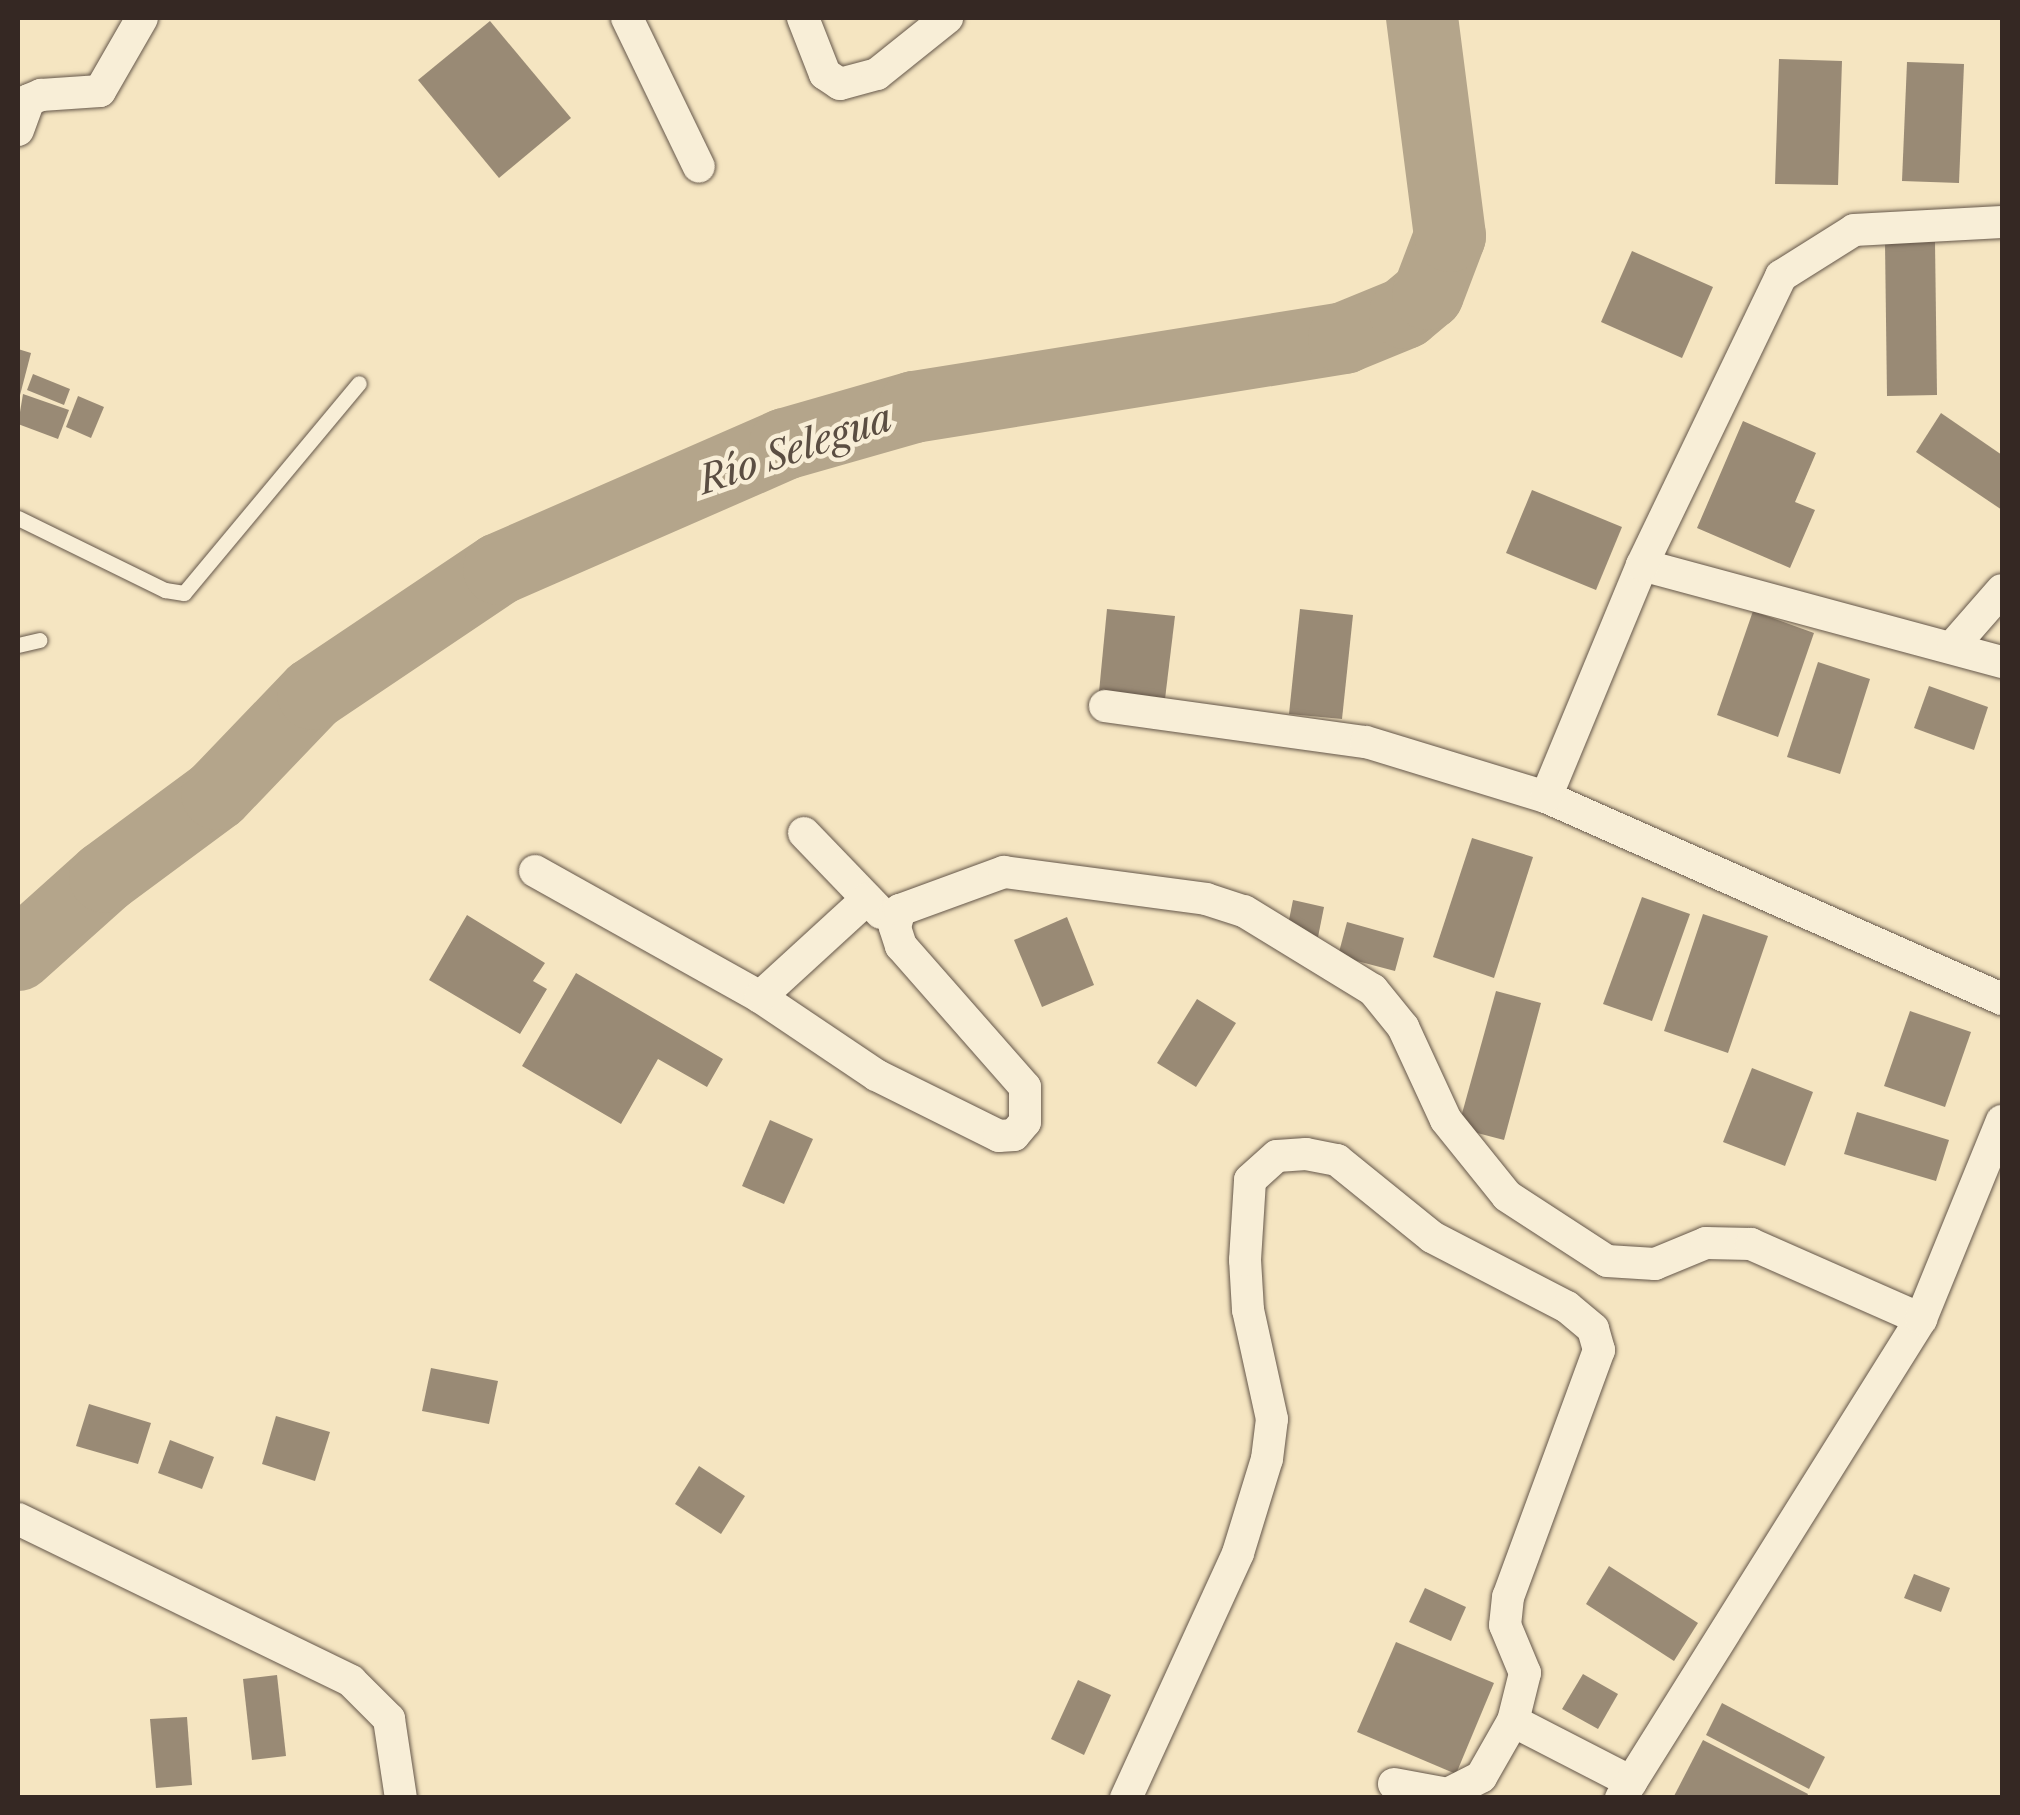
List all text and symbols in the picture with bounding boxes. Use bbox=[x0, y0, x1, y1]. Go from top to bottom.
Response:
water label: Río Selegua bbox=[692, 395, 898, 503]

